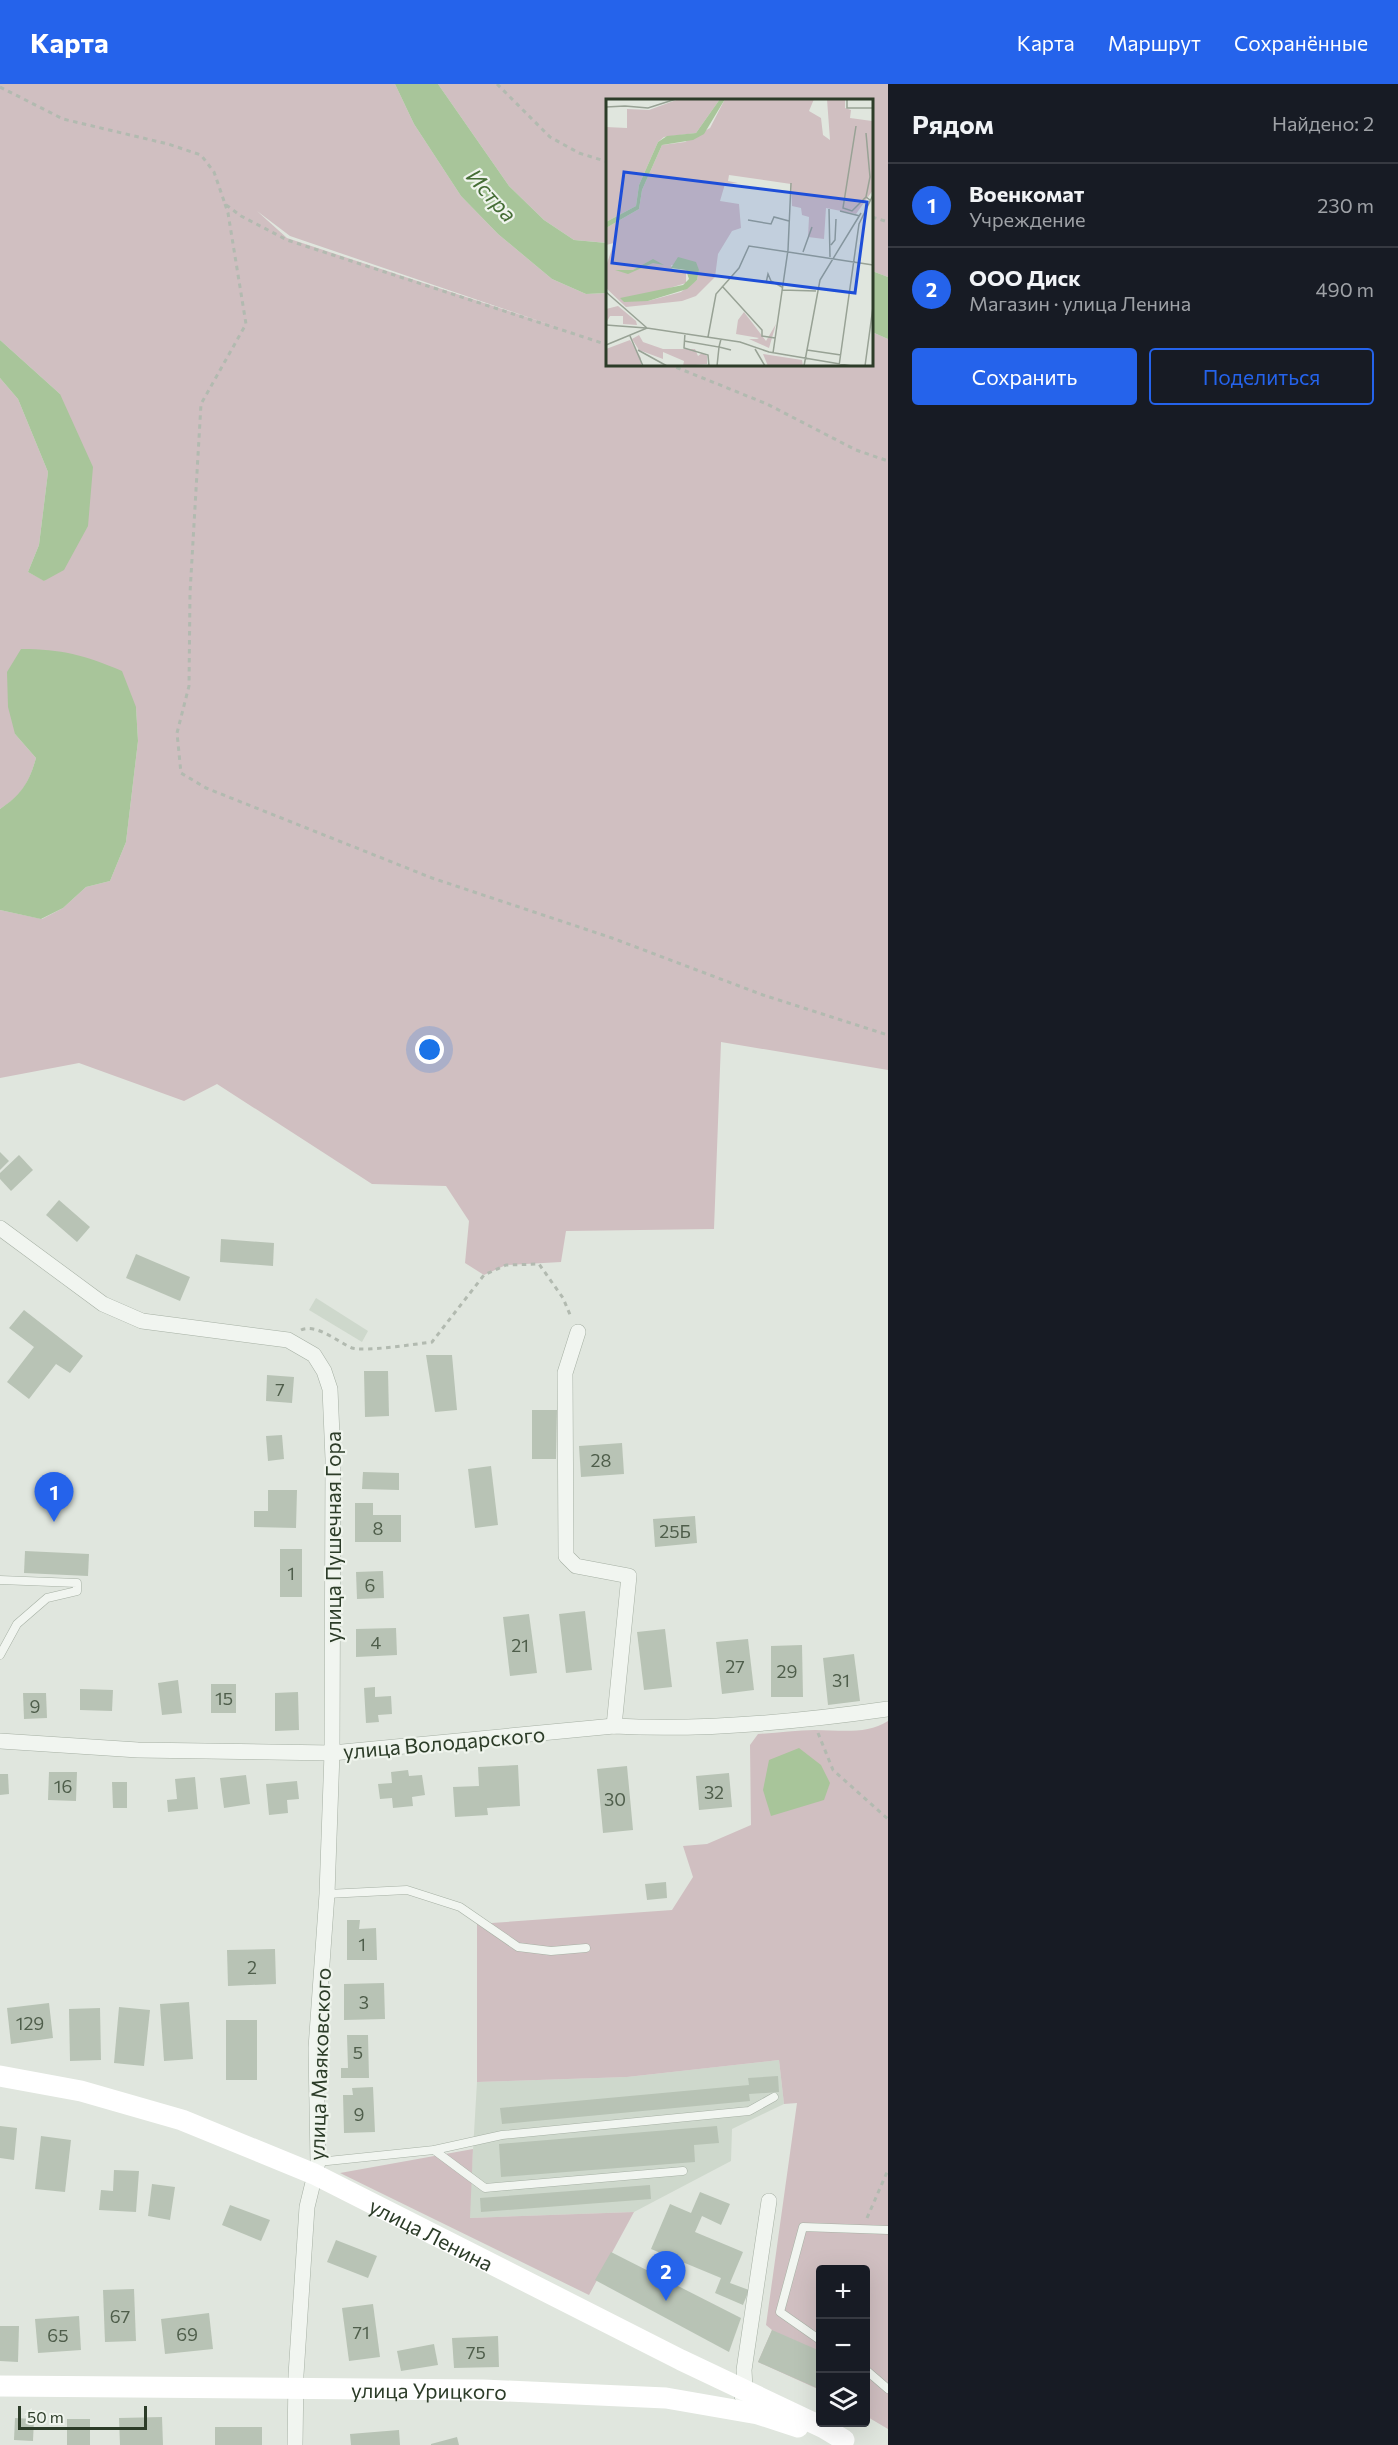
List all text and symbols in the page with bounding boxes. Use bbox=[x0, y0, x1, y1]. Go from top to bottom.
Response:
text: Карта bbox=[30, 25, 109, 59]
text: Карта bbox=[1017, 30, 1075, 55]
text: Маршрут bbox=[1108, 30, 1201, 55]
text: Сохранённые bbox=[1234, 30, 1368, 55]
inset map bbox=[606, 99, 873, 366]
text: Рядом bbox=[912, 108, 994, 139]
text: Найдено: 2 bbox=[1272, 111, 1374, 135]
water label: Истра bbox=[461, 163, 523, 227]
text: Военкомат bbox=[969, 180, 1084, 207]
text: 1 bbox=[927, 193, 936, 217]
text: 230 m bbox=[1317, 193, 1374, 217]
text: Учреждение bbox=[969, 207, 1086, 231]
text: ООО Диск bbox=[969, 264, 1081, 291]
text: 2 bbox=[926, 277, 937, 301]
text: 490 m bbox=[1316, 277, 1374, 301]
text: Магазин · улица Ленина bbox=[969, 291, 1191, 315]
button: Сохранить bbox=[912, 348, 1137, 405]
button: Поделиться bbox=[1149, 348, 1374, 405]
your location bbox=[415, 1035, 444, 1064]
house number: 7 bbox=[275, 1378, 285, 1400]
street label: улица Пушечная Гора bbox=[320, 1431, 345, 1643]
house number: 28 bbox=[591, 1449, 612, 1471]
pin: 1 bbox=[34, 1472, 74, 1522]
house number: 8 bbox=[373, 1517, 384, 1539]
house number: 25Б bbox=[659, 1520, 691, 1542]
house number: 1 bbox=[287, 1562, 295, 1584]
house number: 6 bbox=[365, 1574, 375, 1596]
house number: 4 bbox=[371, 1631, 382, 1653]
house number: 21 bbox=[511, 1634, 529, 1656]
house number: 27 bbox=[725, 1655, 745, 1677]
house number: 29 bbox=[777, 1660, 797, 1682]
house number: 31 bbox=[832, 1669, 850, 1691]
house number: 15 bbox=[215, 1687, 233, 1709]
house number: 9 bbox=[30, 1695, 40, 1717]
street label: улица Володарского bbox=[342, 1721, 546, 1763]
house number: 16 bbox=[54, 1775, 72, 1797]
house number: 32 bbox=[704, 1781, 724, 1803]
house number: 30 bbox=[604, 1788, 626, 1810]
house number: 1 bbox=[358, 1933, 366, 1955]
house number: 2 bbox=[247, 1956, 257, 1978]
street label: улица Маяковского bbox=[303, 1967, 335, 2161]
house number: 3 bbox=[359, 1991, 369, 2013]
house number: 129 bbox=[16, 2012, 44, 2034]
house number: 5 bbox=[353, 2041, 363, 2063]
house number: 9 bbox=[354, 2103, 364, 2125]
street label: улица Ленина bbox=[366, 2192, 498, 2275]
pin: 2 bbox=[646, 2252, 686, 2301]
map controls bbox=[816, 2265, 870, 2427]
button: + bbox=[816, 2265, 870, 2319]
house number: 67 bbox=[110, 2305, 130, 2327]
button: − bbox=[816, 2319, 870, 2373]
house number: 71 bbox=[352, 2321, 370, 2343]
house number: 69 bbox=[176, 2323, 198, 2345]
house number: 65 bbox=[47, 2324, 69, 2346]
house number: 75 bbox=[466, 2341, 486, 2363]
button: layers bbox=[816, 2373, 870, 2427]
street label: улица Урицкого bbox=[351, 2376, 507, 2404]
scale bar bbox=[18, 2403, 147, 2430]
text: 50 m bbox=[27, 2407, 64, 2426]

